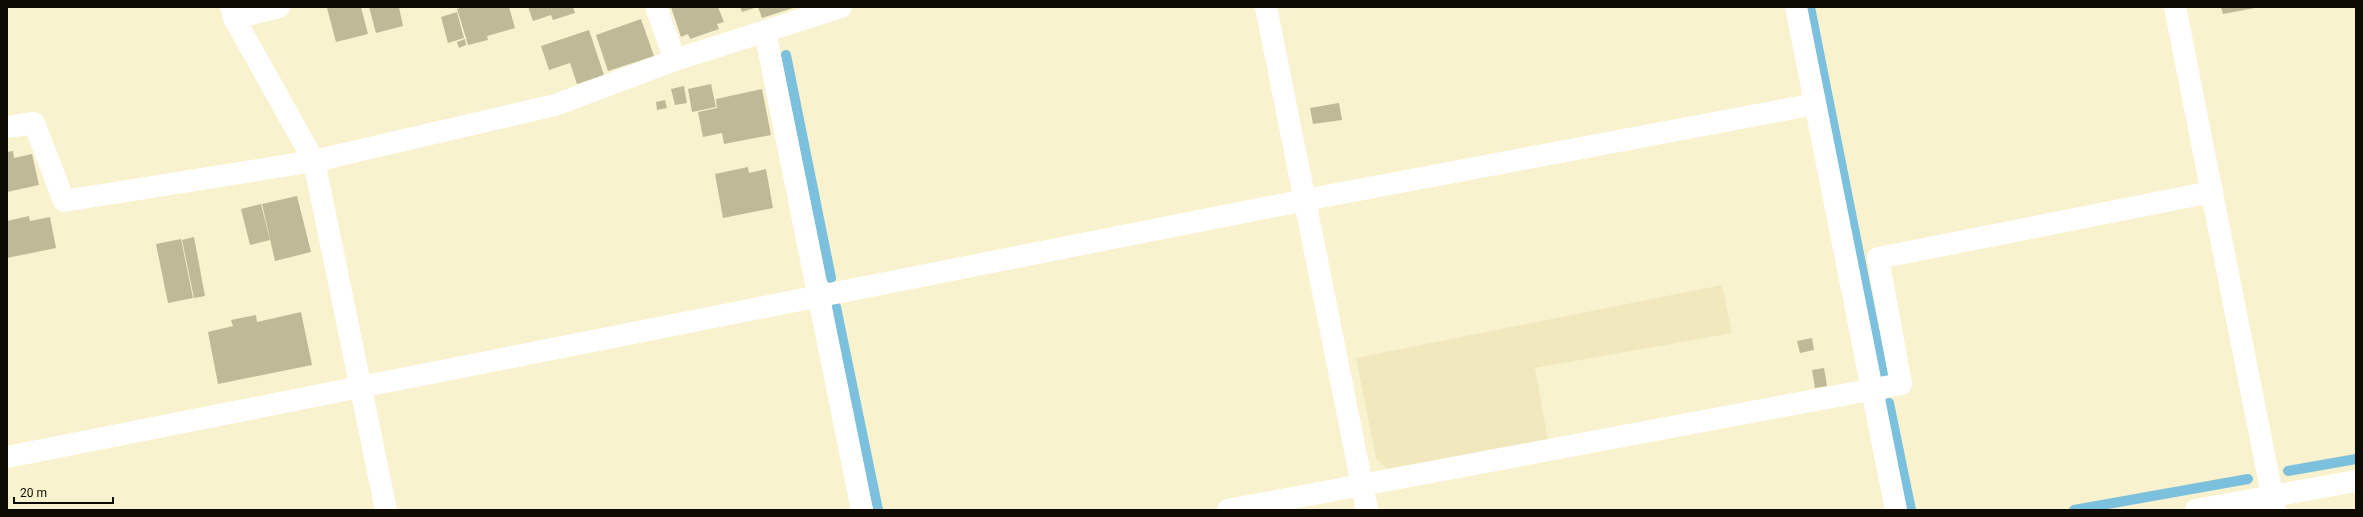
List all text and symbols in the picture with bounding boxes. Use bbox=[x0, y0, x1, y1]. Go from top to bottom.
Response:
scale bar bbox=[14, 479, 113, 505]
text: 20 m bbox=[20, 486, 47, 500]

